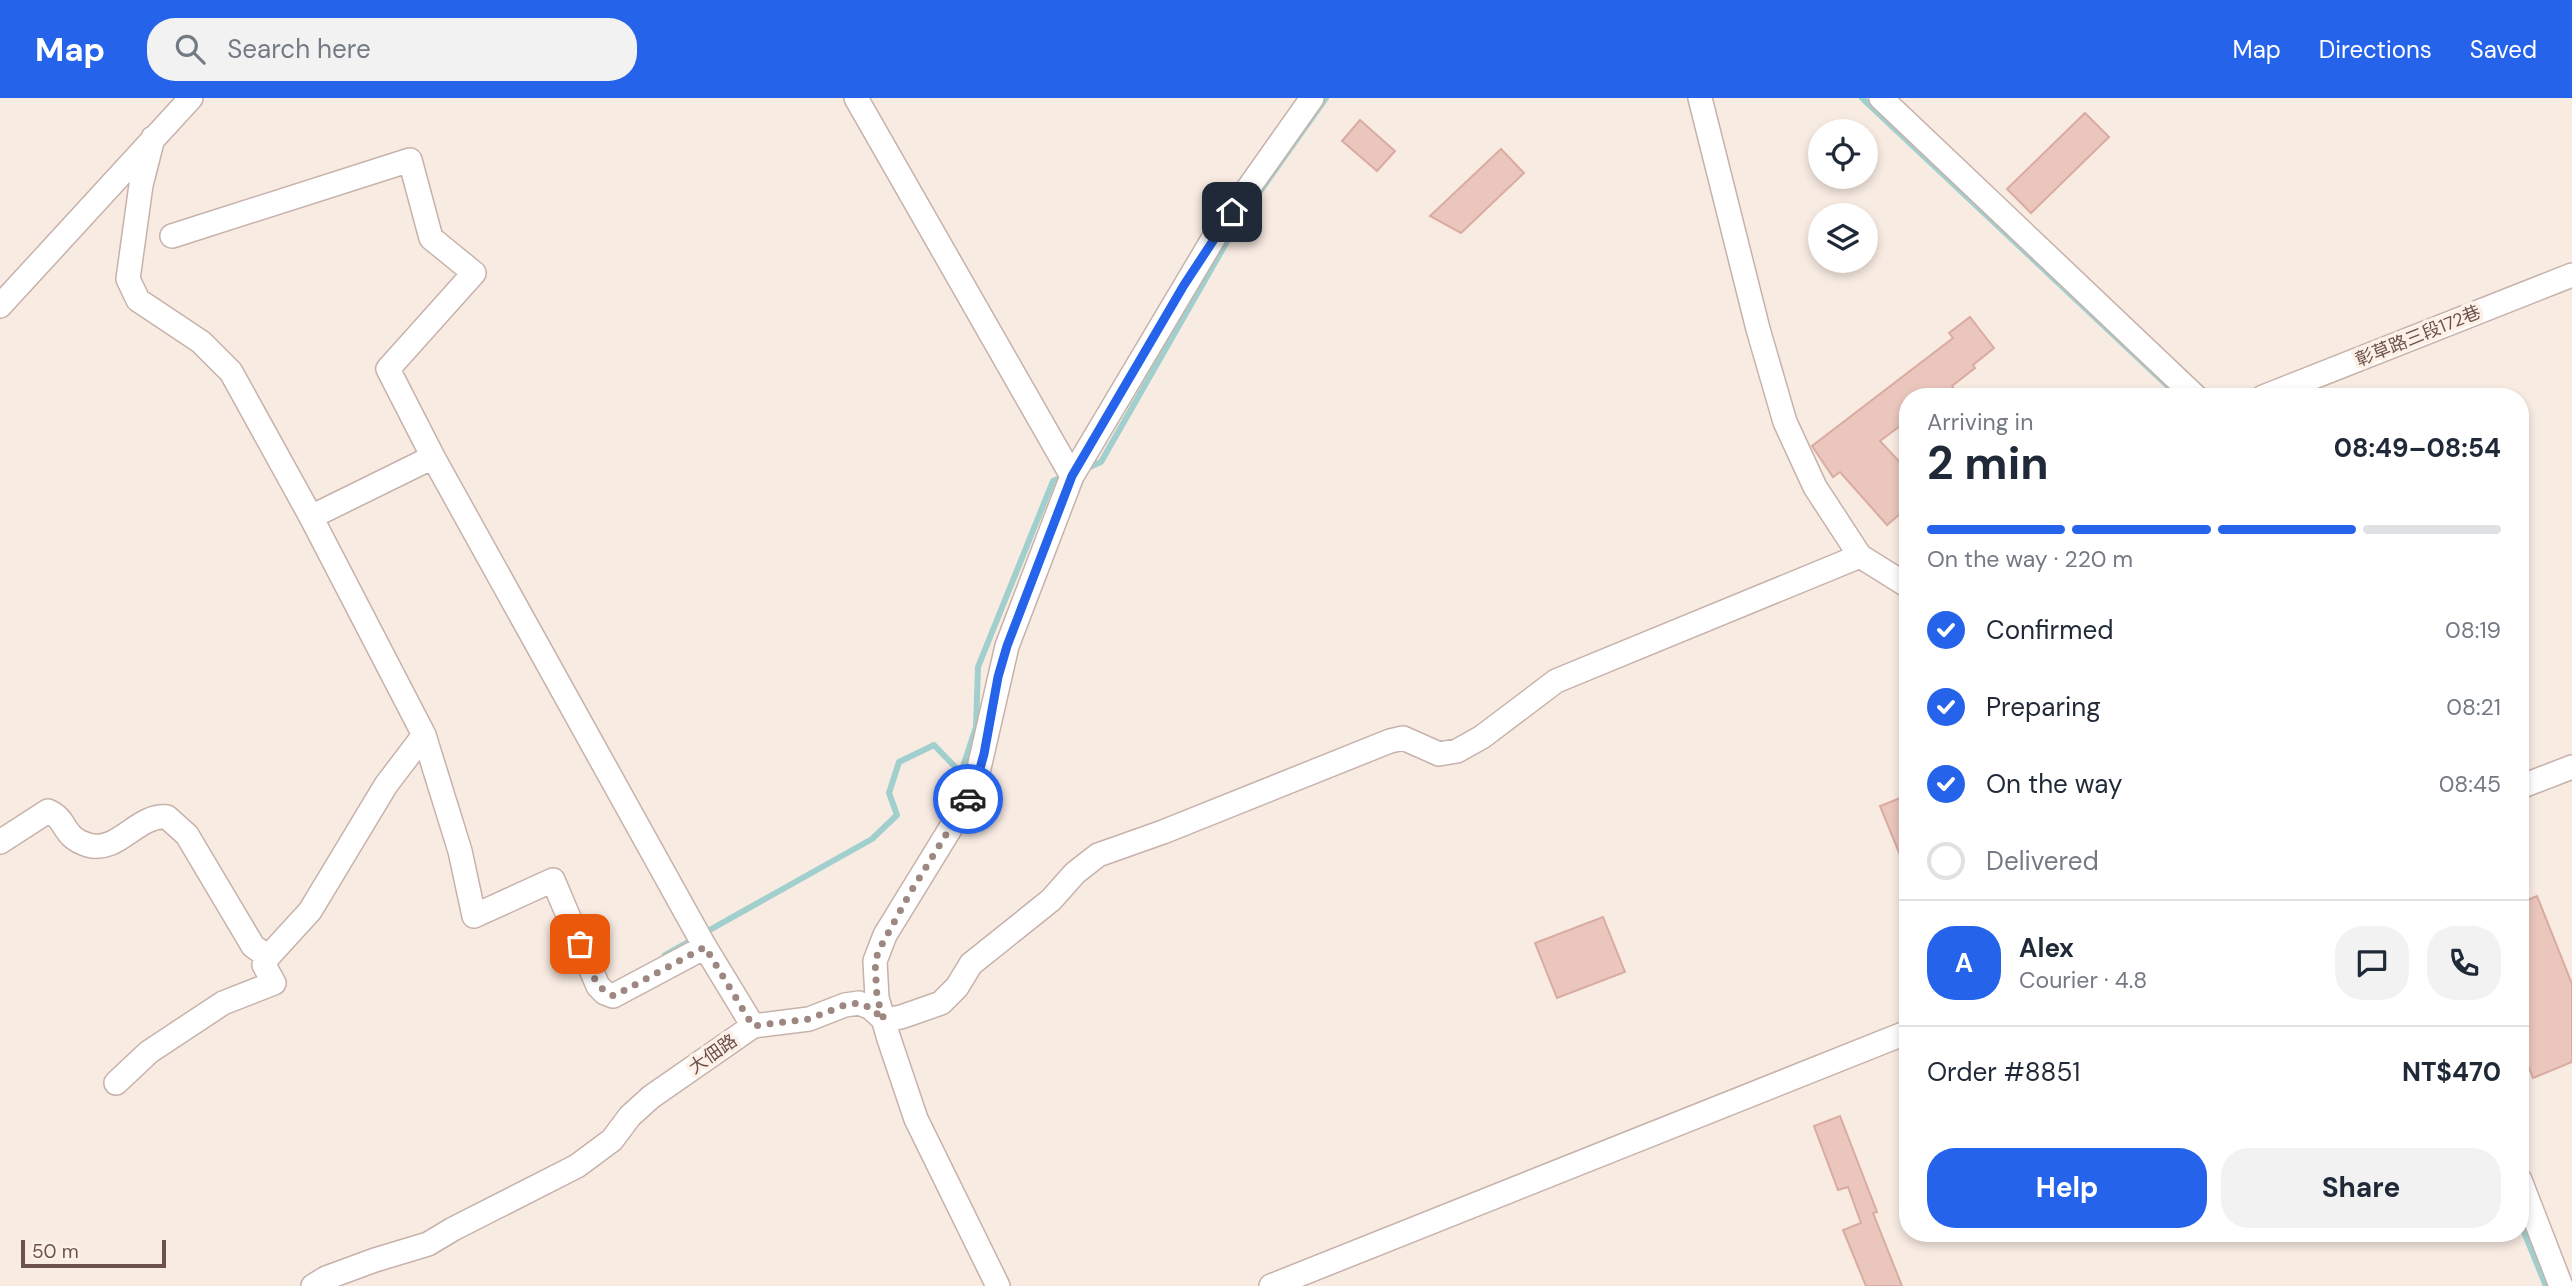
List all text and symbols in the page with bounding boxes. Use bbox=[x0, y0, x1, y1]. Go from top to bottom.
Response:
search box bbox=[147, 18, 637, 81]
text: Map bbox=[35, 28, 105, 71]
icon: search bbox=[171, 30, 209, 68]
text: Search here bbox=[227, 32, 371, 66]
text: Map bbox=[2233, 34, 2281, 65]
text: Directions bbox=[2319, 34, 2432, 65]
text: Saved bbox=[2470, 34, 2537, 65]
map controls bbox=[1808, 119, 1878, 273]
button: locate bbox=[1808, 119, 1878, 189]
pin bbox=[1202, 182, 1262, 242]
icon: home bbox=[1213, 193, 1251, 231]
button: layers bbox=[1808, 203, 1878, 273]
street label: 彰草路三段172巷 bbox=[2352, 300, 2484, 372]
text: Arriving in bbox=[1927, 407, 2033, 437]
text: 08:49–08:54 bbox=[2334, 431, 2501, 465]
text: 2 min bbox=[1927, 433, 2049, 493]
text: On the way · 220 m bbox=[1927, 544, 2133, 574]
icon: check bbox=[1927, 611, 1965, 649]
text: Confirmed bbox=[1986, 613, 2113, 647]
text: 08:19 bbox=[2445, 615, 2501, 645]
icon: check bbox=[1927, 688, 1965, 726]
text: Preparing bbox=[1986, 690, 2101, 724]
text: 08:21 bbox=[2446, 692, 2501, 722]
courier bbox=[933, 764, 1003, 834]
icon: check bbox=[1927, 765, 1965, 803]
text: On the way bbox=[1986, 767, 2122, 801]
text: 08:45 bbox=[2439, 769, 2501, 799]
icon: car bbox=[949, 780, 987, 818]
text: Delivered bbox=[1986, 844, 2099, 878]
pin bbox=[550, 914, 610, 974]
icon: bag bbox=[561, 925, 599, 963]
button: chat bbox=[2335, 926, 2409, 1000]
button: phone bbox=[2427, 926, 2501, 1000]
text: Alex bbox=[2019, 931, 2074, 965]
text: A bbox=[1955, 946, 1973, 980]
text: Courier · 4.8 bbox=[2019, 965, 2147, 995]
street label: 大佃路 bbox=[684, 1029, 742, 1079]
text: Order #8851 bbox=[1927, 1055, 2080, 1089]
text: NT$470 bbox=[2402, 1055, 2501, 1089]
button: Help bbox=[1927, 1148, 2207, 1228]
button: Share bbox=[2221, 1148, 2501, 1228]
scale bar bbox=[21, 1237, 166, 1269]
text: 50 m bbox=[32, 1239, 79, 1264]

